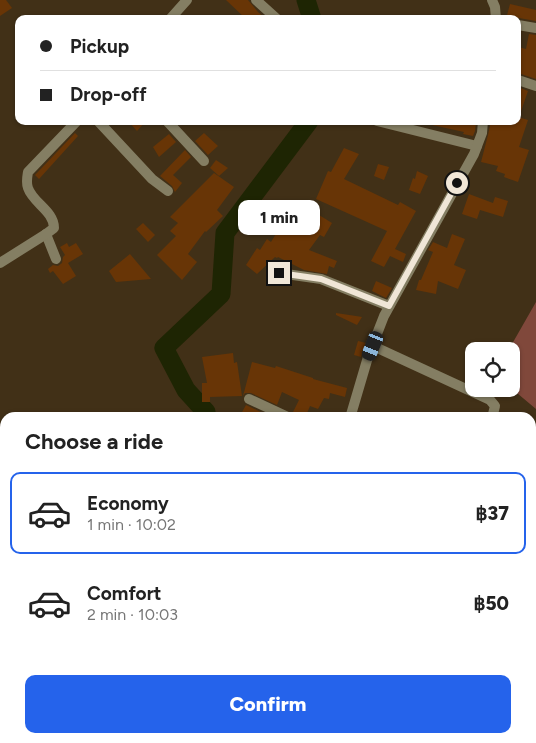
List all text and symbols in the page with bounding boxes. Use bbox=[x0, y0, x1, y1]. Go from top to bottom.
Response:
text: Pickup bbox=[70, 35, 129, 58]
text: Drop-off bbox=[70, 83, 147, 106]
route start bbox=[446, 172, 468, 194]
callout: 1 min bbox=[238, 200, 320, 236]
text: 1 min bbox=[260, 208, 298, 227]
route end bbox=[268, 262, 290, 284]
car bbox=[360, 329, 385, 363]
map controls bbox=[465, 342, 520, 397]
button: locate bbox=[465, 342, 520, 397]
text: Choose a ride bbox=[25, 428, 163, 455]
icon: car bbox=[27, 491, 72, 536]
text: Economy bbox=[87, 492, 169, 515]
text: ฿37 bbox=[476, 502, 509, 525]
text: 1 min · 10:02 bbox=[87, 515, 176, 534]
icon: car bbox=[27, 581, 72, 626]
text: Comfort bbox=[87, 582, 162, 605]
text: ฿50 bbox=[473, 592, 509, 615]
text: 2 min · 10:03 bbox=[87, 605, 178, 624]
button: Confirm bbox=[25, 675, 511, 733]

